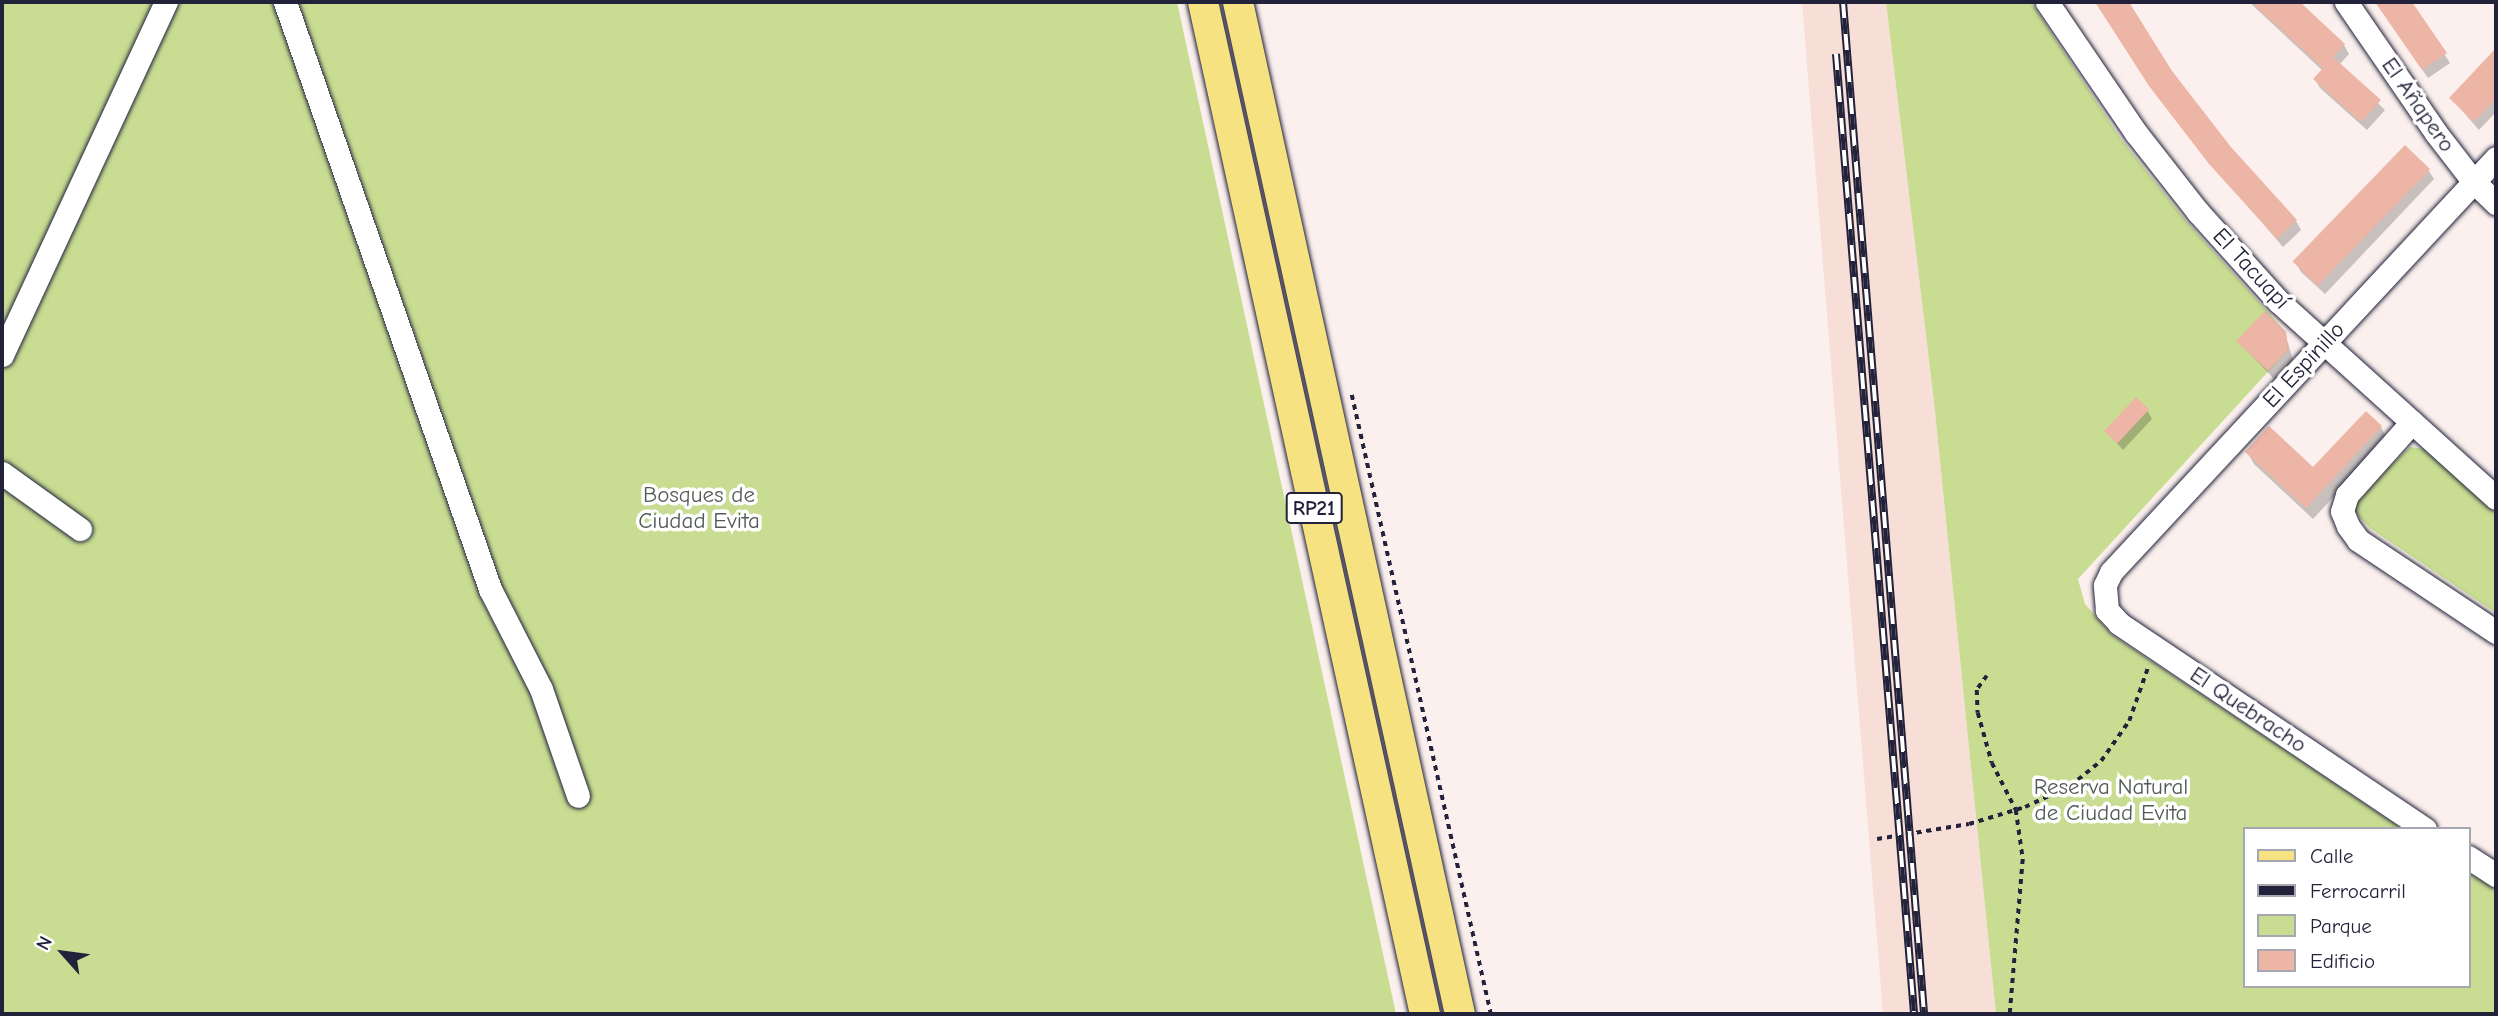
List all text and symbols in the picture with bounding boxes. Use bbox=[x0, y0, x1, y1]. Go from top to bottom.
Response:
street label: El Añapero bbox=[2375, 52, 2461, 158]
street label: El Tacuapí bbox=[2207, 223, 2295, 315]
street label: El Espinillo bbox=[2257, 316, 2351, 414]
park label: Bosques de Ciudad Evita bbox=[638, 481, 760, 535]
road number: RP21 bbox=[1284, 490, 1344, 526]
street label: El Quebracho bbox=[2184, 661, 2312, 759]
park label: Reserva Natural de Ciudad Evita bbox=[2034, 773, 2188, 827]
legend bbox=[2242, 827, 2470, 988]
text: Calle bbox=[2310, 844, 2353, 868]
text: Ferrocarril bbox=[2310, 879, 2406, 903]
text: Parque bbox=[2310, 914, 2372, 938]
north arrow bbox=[28, 918, 98, 988]
text: N bbox=[32, 933, 57, 954]
text: Edificio bbox=[2310, 949, 2375, 973]

